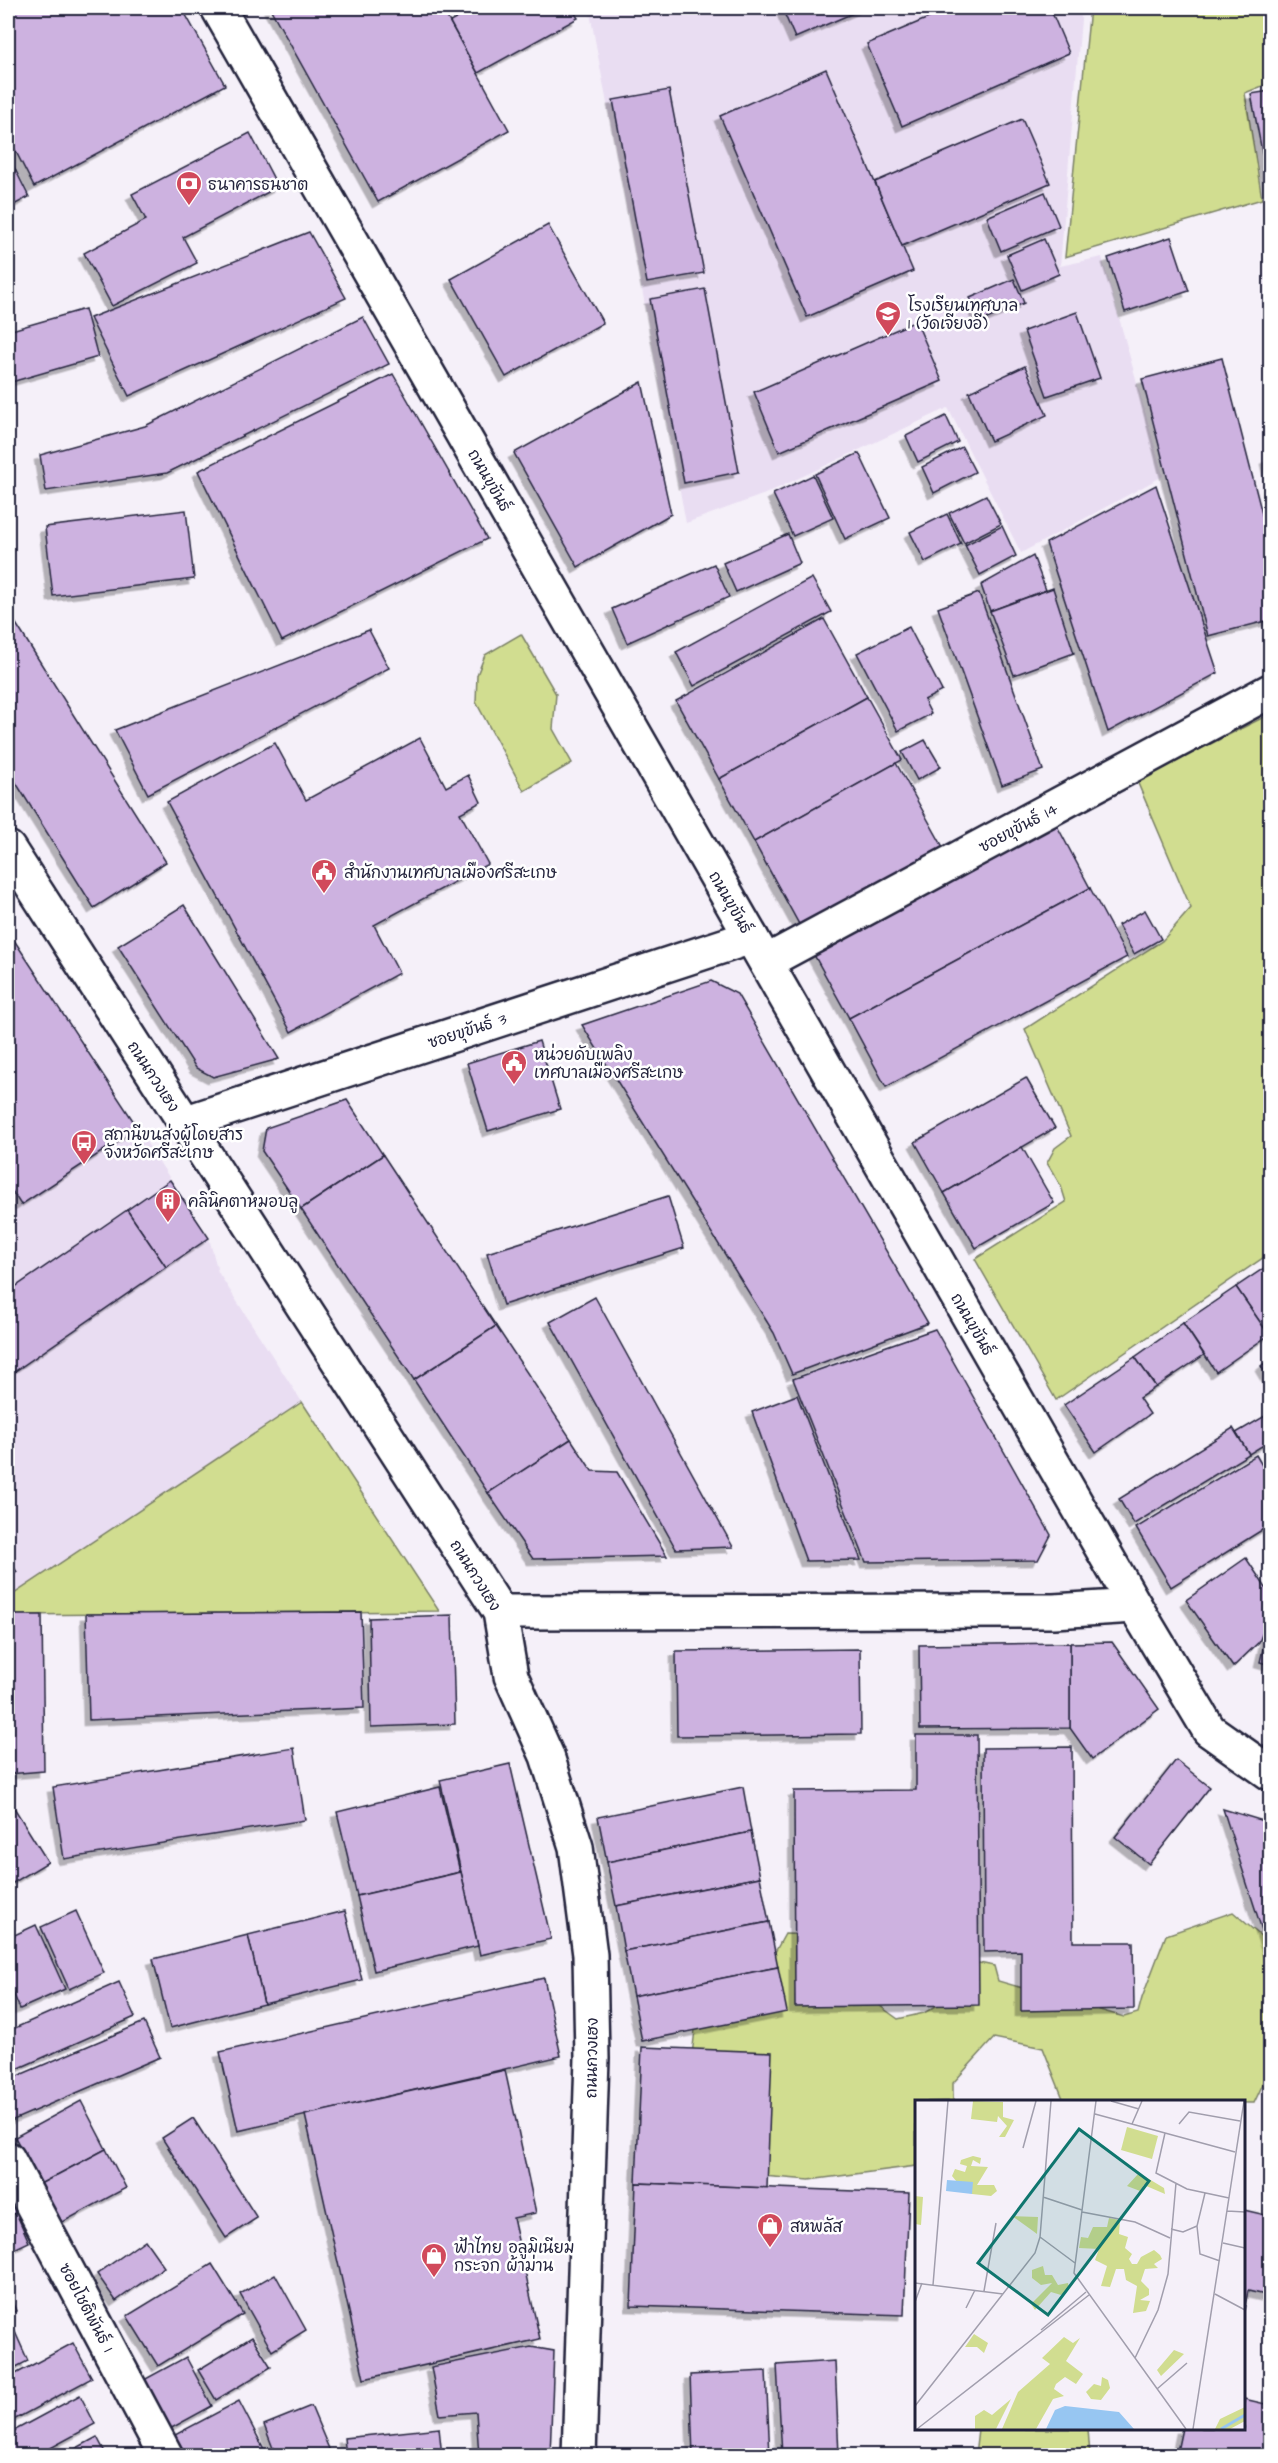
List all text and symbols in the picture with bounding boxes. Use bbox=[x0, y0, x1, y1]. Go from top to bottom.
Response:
bank icon: ธนาคารธนชาต bbox=[174, 169, 204, 207]
place label: ธนาคารธนชาต bbox=[208, 174, 308, 196]
place label: โรงเรียนเทศบาล 1 (วัดเจียงอี) bbox=[908, 294, 1018, 335]
school or university icon: โรงเรียนเทศบาล 1 (วัดเจียงอี) bbox=[873, 299, 903, 337]
street label: ถนนขุขันธ์ bbox=[461, 444, 517, 517]
street label: ซอยขุขันธ์ 14 bbox=[975, 797, 1062, 859]
public building icon: สำนักงานเทศบาลเมืองศรีสะเกษ bbox=[309, 857, 339, 895]
place label: สำนักงานเทศบาลเมืองศรีสะเกษ bbox=[344, 861, 558, 884]
street label: ถนนขุขันธ์ bbox=[702, 866, 758, 939]
street label: ซอยขุขันธ์ 3 bbox=[425, 1007, 510, 1055]
street label: ถนนกวงเฮง bbox=[122, 1037, 184, 1116]
place label: หน่วยดับเพลิง เทศบาลเมืองศรีสะเกษ bbox=[534, 1043, 684, 1084]
public building icon: หน่วยดับเพลิง เทศบาลเมืองศรีสะเกษ bbox=[499, 1048, 529, 1086]
place label: สถานีขนส่งผู้โดยสาร จังหวัดศรีสะเกษ bbox=[104, 1123, 243, 1164]
bus stop icon: สถานีขนส่งผู้โดยสาร จังหวัดศรีสะเกษ bbox=[69, 1128, 99, 1166]
building icon: คลินิคตาหมอบลู bbox=[153, 1186, 183, 1224]
place label: คลินิคตาหมอบลู bbox=[188, 1191, 298, 1214]
street label: ถนนขุขันธ์ bbox=[944, 1288, 1000, 1361]
street label: ถนนกวงเฮง bbox=[444, 1536, 506, 1616]
street label: ถนนกวงเฮง bbox=[580, 2018, 604, 2099]
inset map bbox=[915, 2100, 1245, 2430]
shop icon: สหพลัส bbox=[755, 2211, 785, 2249]
place label: สหพลัส bbox=[790, 2216, 843, 2238]
place label: ฟ้าไทย อลูมิเนียม กระจก ผ้าม่าน bbox=[454, 2236, 574, 2277]
shop icon: ฟ้าไทย อลูมิเนียม กระจก ผ้าม่าน bbox=[419, 2241, 449, 2279]
street label: ซอยโชติพันธ์ 1 bbox=[53, 2259, 120, 2356]

